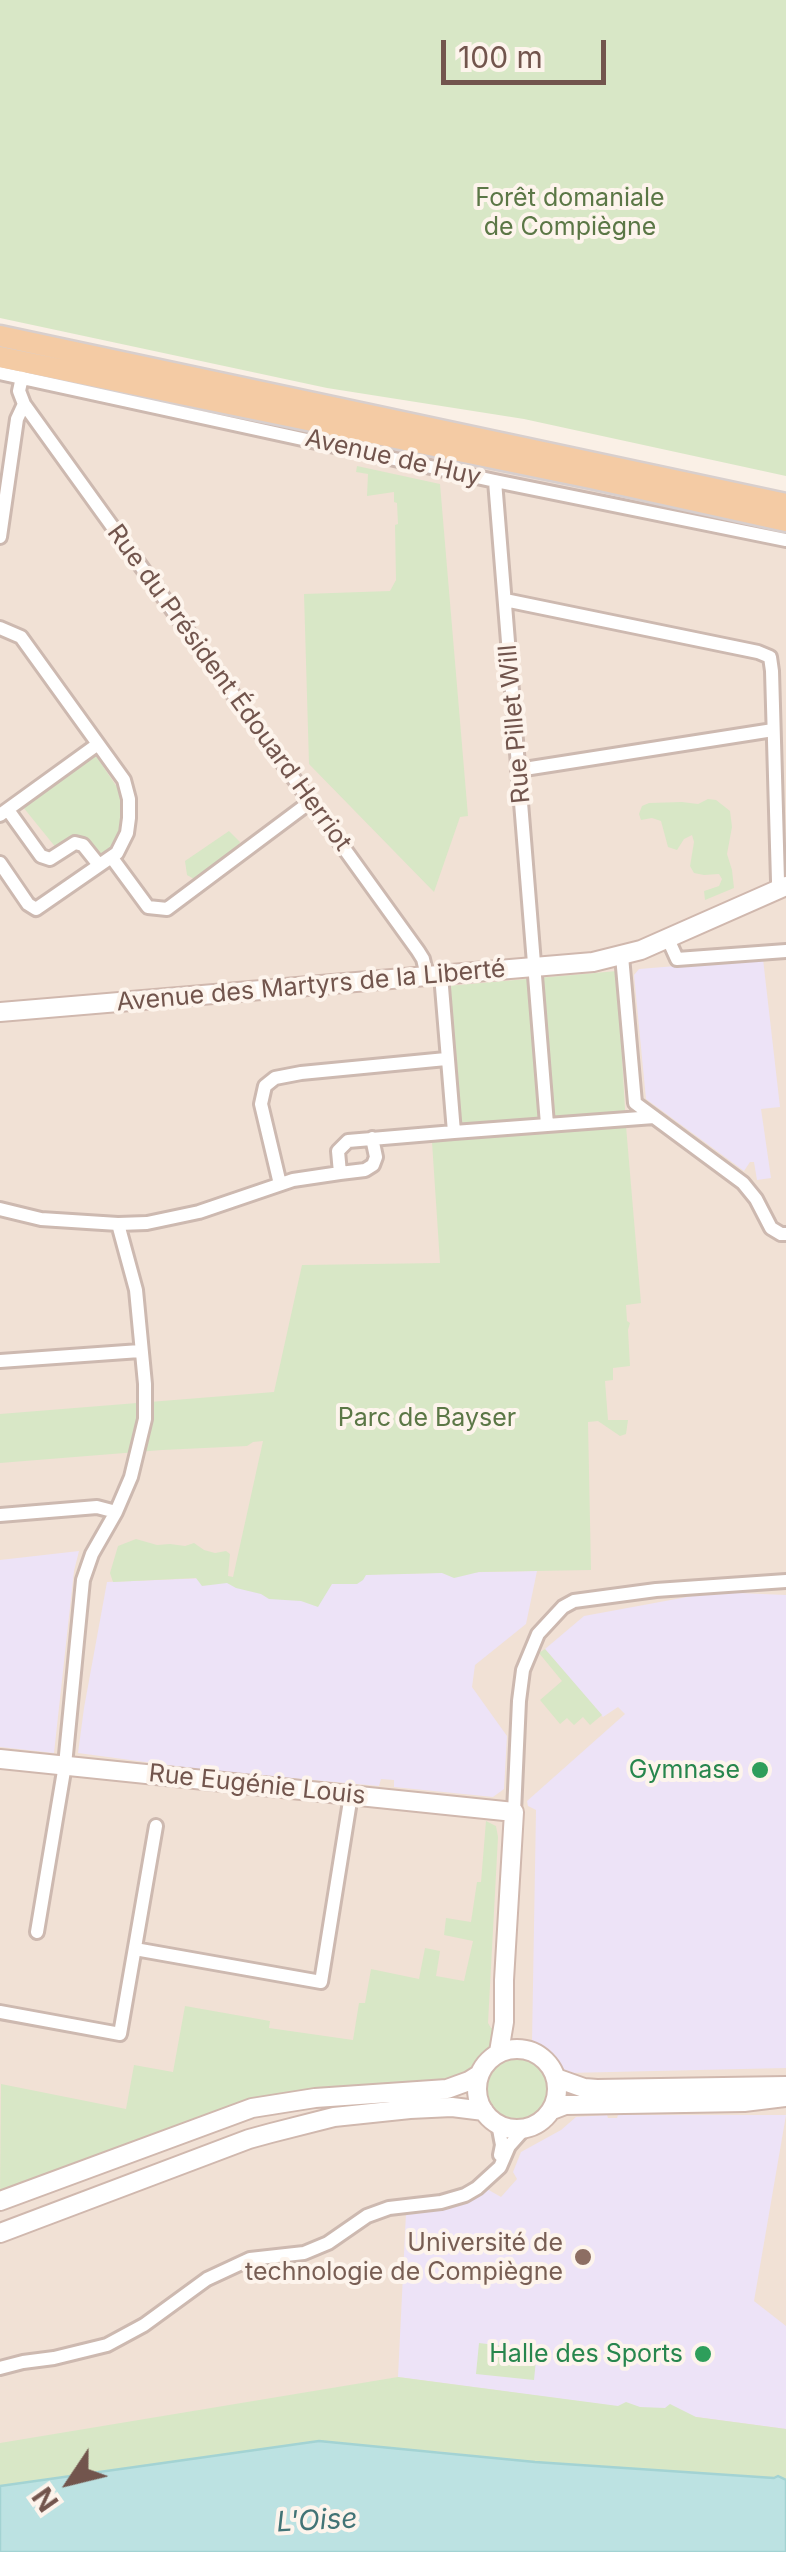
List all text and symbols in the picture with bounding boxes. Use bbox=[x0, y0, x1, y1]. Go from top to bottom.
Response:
scale bar bbox=[446, 20, 611, 82]
text: 100 m bbox=[458, 39, 543, 75]
park label: Forêt domaniale de Compiègne bbox=[475, 183, 665, 242]
street label: Avenue de Huy bbox=[302, 423, 484, 493]
street label: Rue du Président Édouard Herriot bbox=[101, 519, 357, 857]
street label: Rue Pillet Will bbox=[493, 643, 537, 805]
street label: Avenue des Martyrs de la Liberté bbox=[115, 954, 507, 1018]
park label: Parc de Bayser bbox=[338, 1403, 516, 1433]
place label: Gymnase bbox=[629, 1755, 740, 1785]
street label: Rue Eugénie Louis bbox=[147, 1759, 367, 1811]
marker: Gymnase bbox=[749, 1759, 771, 1781]
place label: Université de technologie de Compiègne bbox=[245, 2228, 563, 2287]
marker: Université de technologie de Compiègne bbox=[572, 2246, 594, 2268]
place label: Halle des Sports bbox=[489, 2339, 683, 2369]
marker: Halle des Sports bbox=[692, 2343, 714, 2365]
north arrow bbox=[20, 2432, 120, 2532]
text: N bbox=[25, 2481, 65, 2518]
water label: L'Oise bbox=[276, 2502, 358, 2540]

